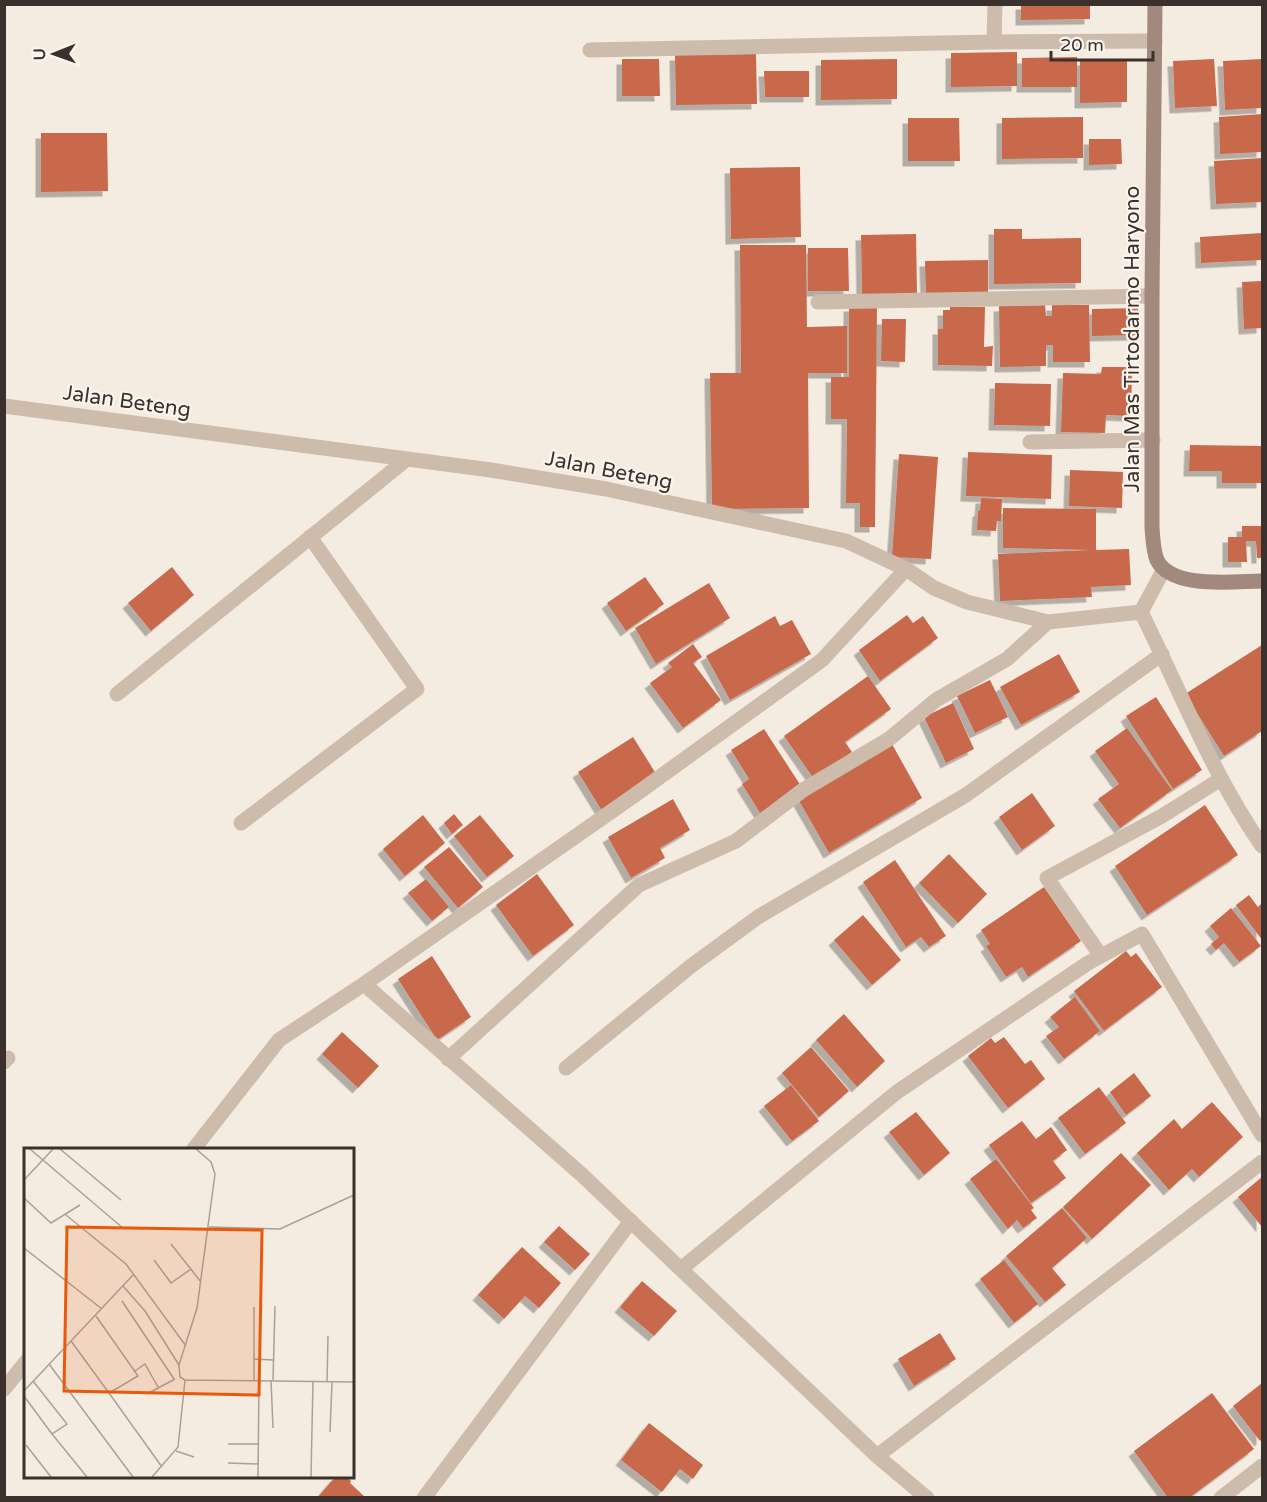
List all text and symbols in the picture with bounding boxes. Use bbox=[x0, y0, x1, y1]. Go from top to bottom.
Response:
north arrow bbox=[24, 24, 84, 84]
scale bar bbox=[1051, 24, 1153, 62]
text: 20 m bbox=[1060, 34, 1104, 56]
text: U bbox=[30, 48, 50, 60]
street label: Jalan Mas Tirtodarmo Haryono bbox=[1120, 186, 1145, 492]
street label: Jalan Beteng bbox=[61, 380, 193, 423]
street label: Jalan Beteng bbox=[543, 446, 675, 495]
inset map bbox=[24, 1148, 354, 1478]

